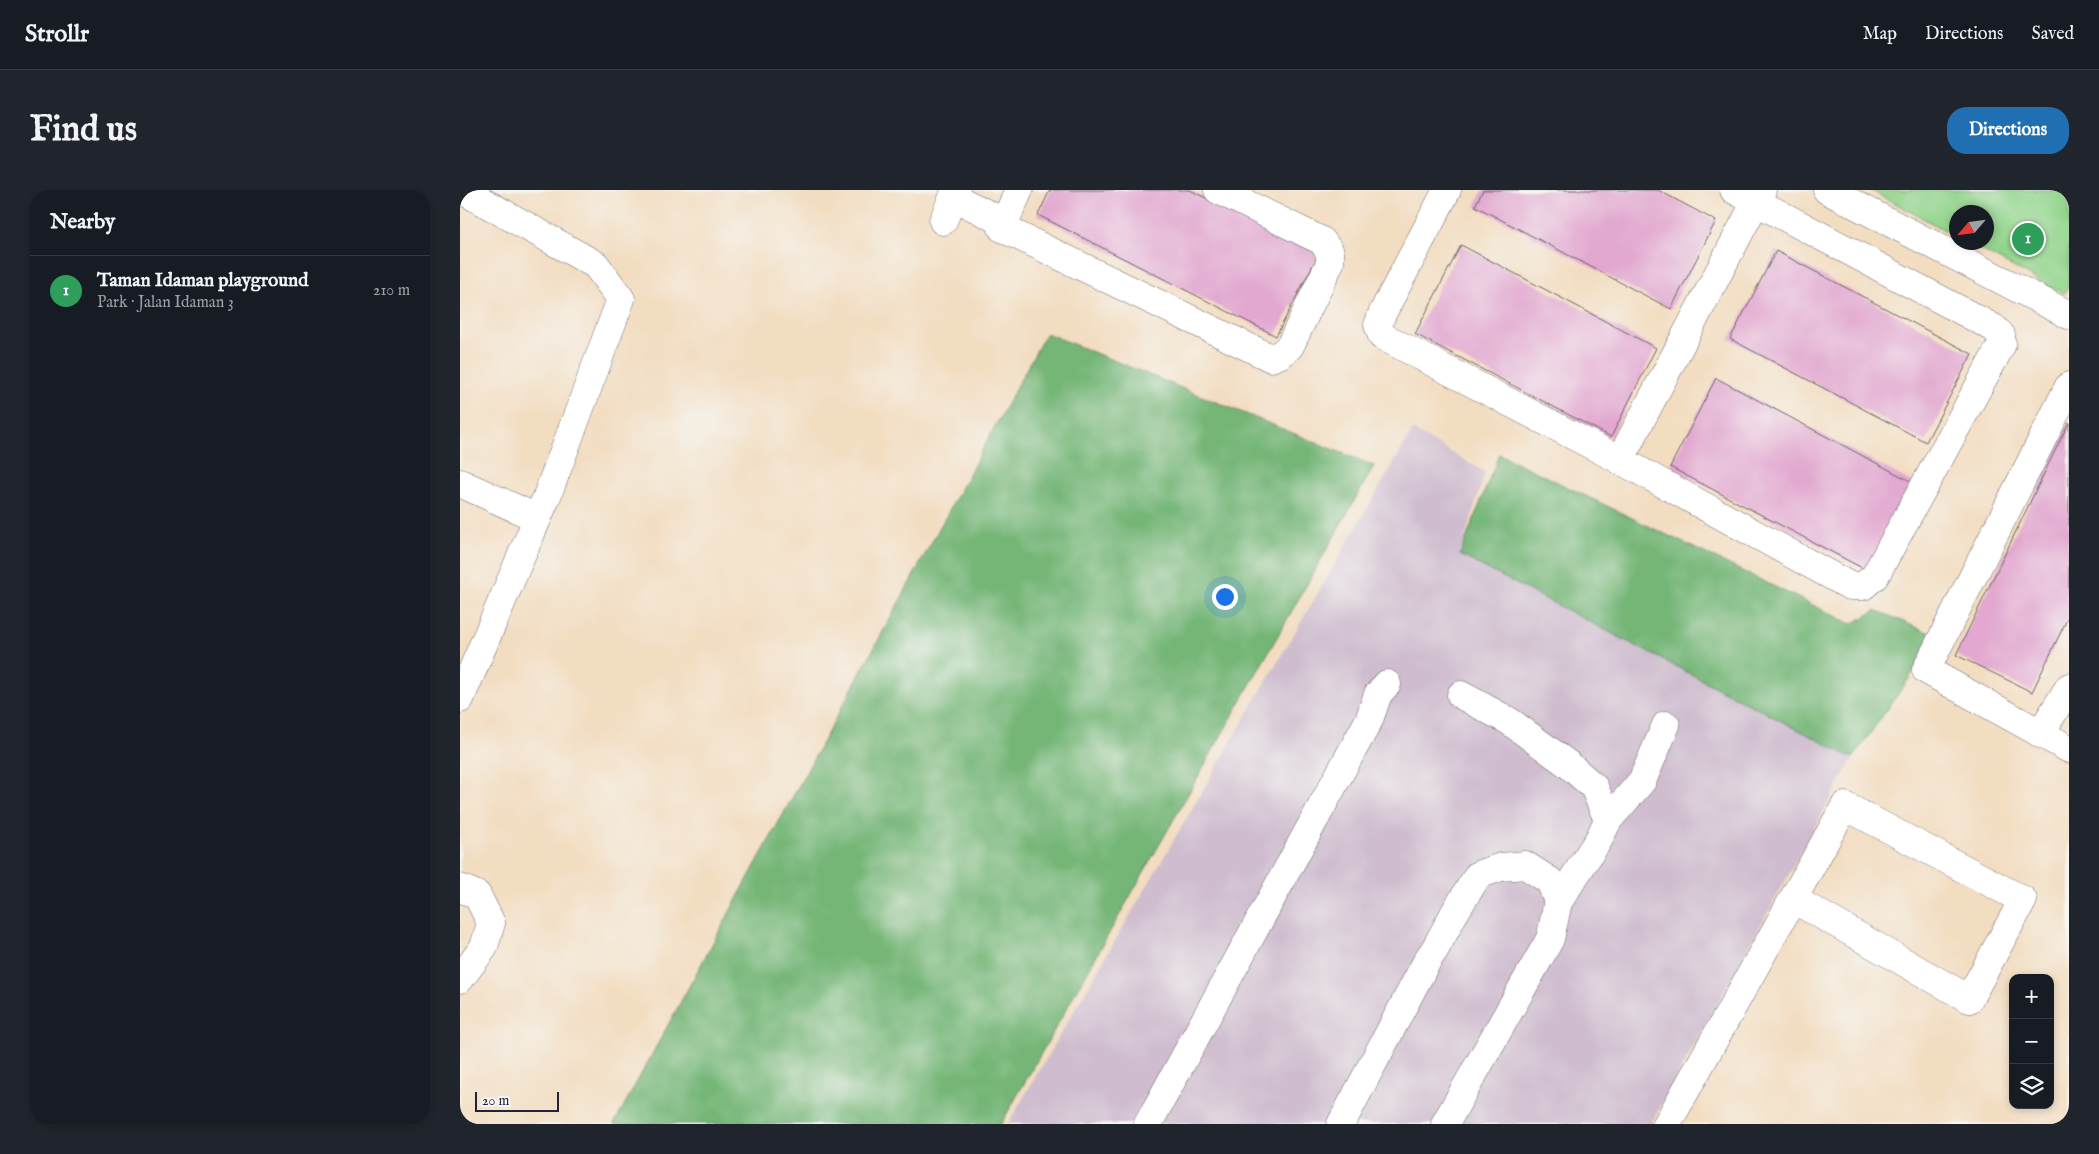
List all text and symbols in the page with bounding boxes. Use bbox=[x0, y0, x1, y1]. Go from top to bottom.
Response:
text: Strollr bbox=[25, 19, 89, 50]
text: Map bbox=[1863, 23, 1897, 46]
text: Directions bbox=[1925, 23, 2003, 46]
text: Saved bbox=[2031, 23, 2074, 46]
button: Directions bbox=[1947, 107, 2069, 154]
text: Find us bbox=[30, 108, 137, 153]
north arrow bbox=[1949, 205, 1994, 250]
text: Nearby bbox=[50, 209, 115, 236]
pin: 1 bbox=[2012, 220, 2044, 258]
text: Taman Idaman playground bbox=[97, 269, 308, 293]
text: 1 bbox=[63, 281, 69, 301]
text: 210 m bbox=[373, 281, 410, 301]
text: Park · Jalan Idaman 3 bbox=[97, 293, 234, 313]
your location bbox=[1212, 584, 1238, 610]
map controls bbox=[2009, 974, 2054, 1109]
button: + bbox=[2009, 974, 2054, 1019]
button: − bbox=[2009, 1019, 2054, 1064]
button: layers bbox=[2009, 1064, 2054, 1109]
scale bar bbox=[475, 1089, 559, 1112]
text: 20 m bbox=[482, 1092, 509, 1110]

